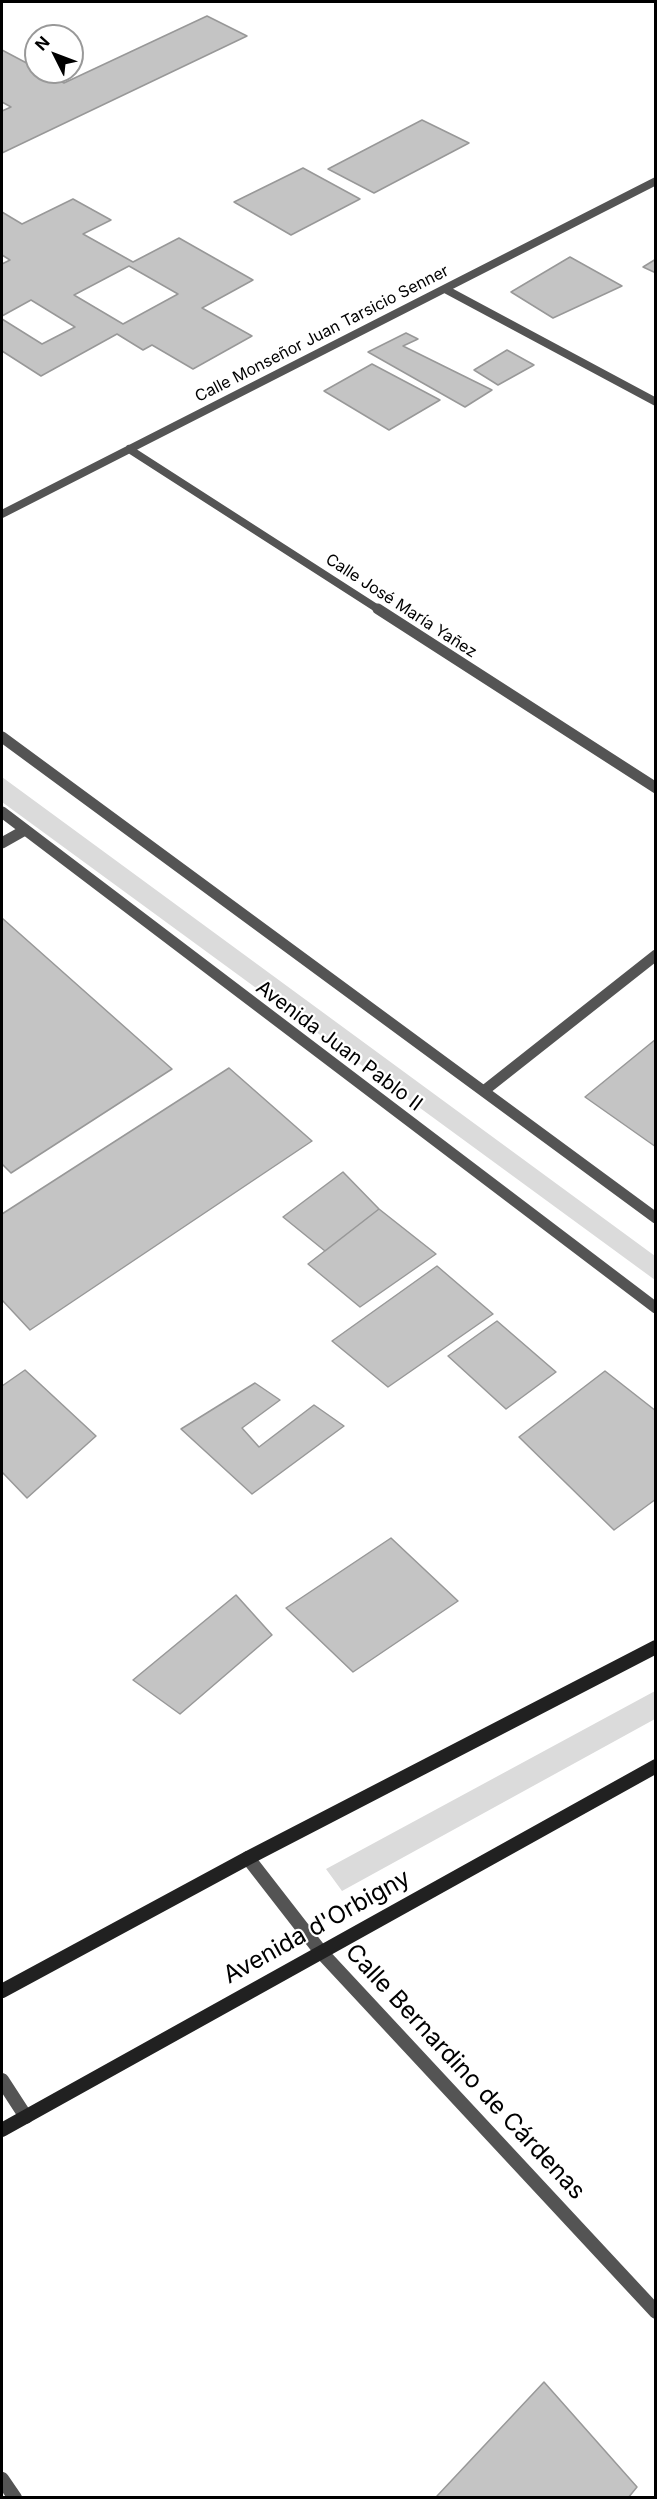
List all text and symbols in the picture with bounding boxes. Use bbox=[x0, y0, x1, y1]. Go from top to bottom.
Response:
north arrow bbox=[24, 24, 84, 84]
text: N bbox=[31, 32, 54, 55]
street label: Calle Monseñor Juan Tarsicio Senner bbox=[192, 261, 452, 407]
street label: Calle José María Yañez bbox=[322, 550, 480, 662]
street label: Avenida Juan Pablo II bbox=[251, 976, 427, 1116]
street label: Avenida d'Orbigny bbox=[219, 1864, 415, 1990]
street label: Calle Bernardino de Cárdenas bbox=[339, 1938, 591, 2206]

